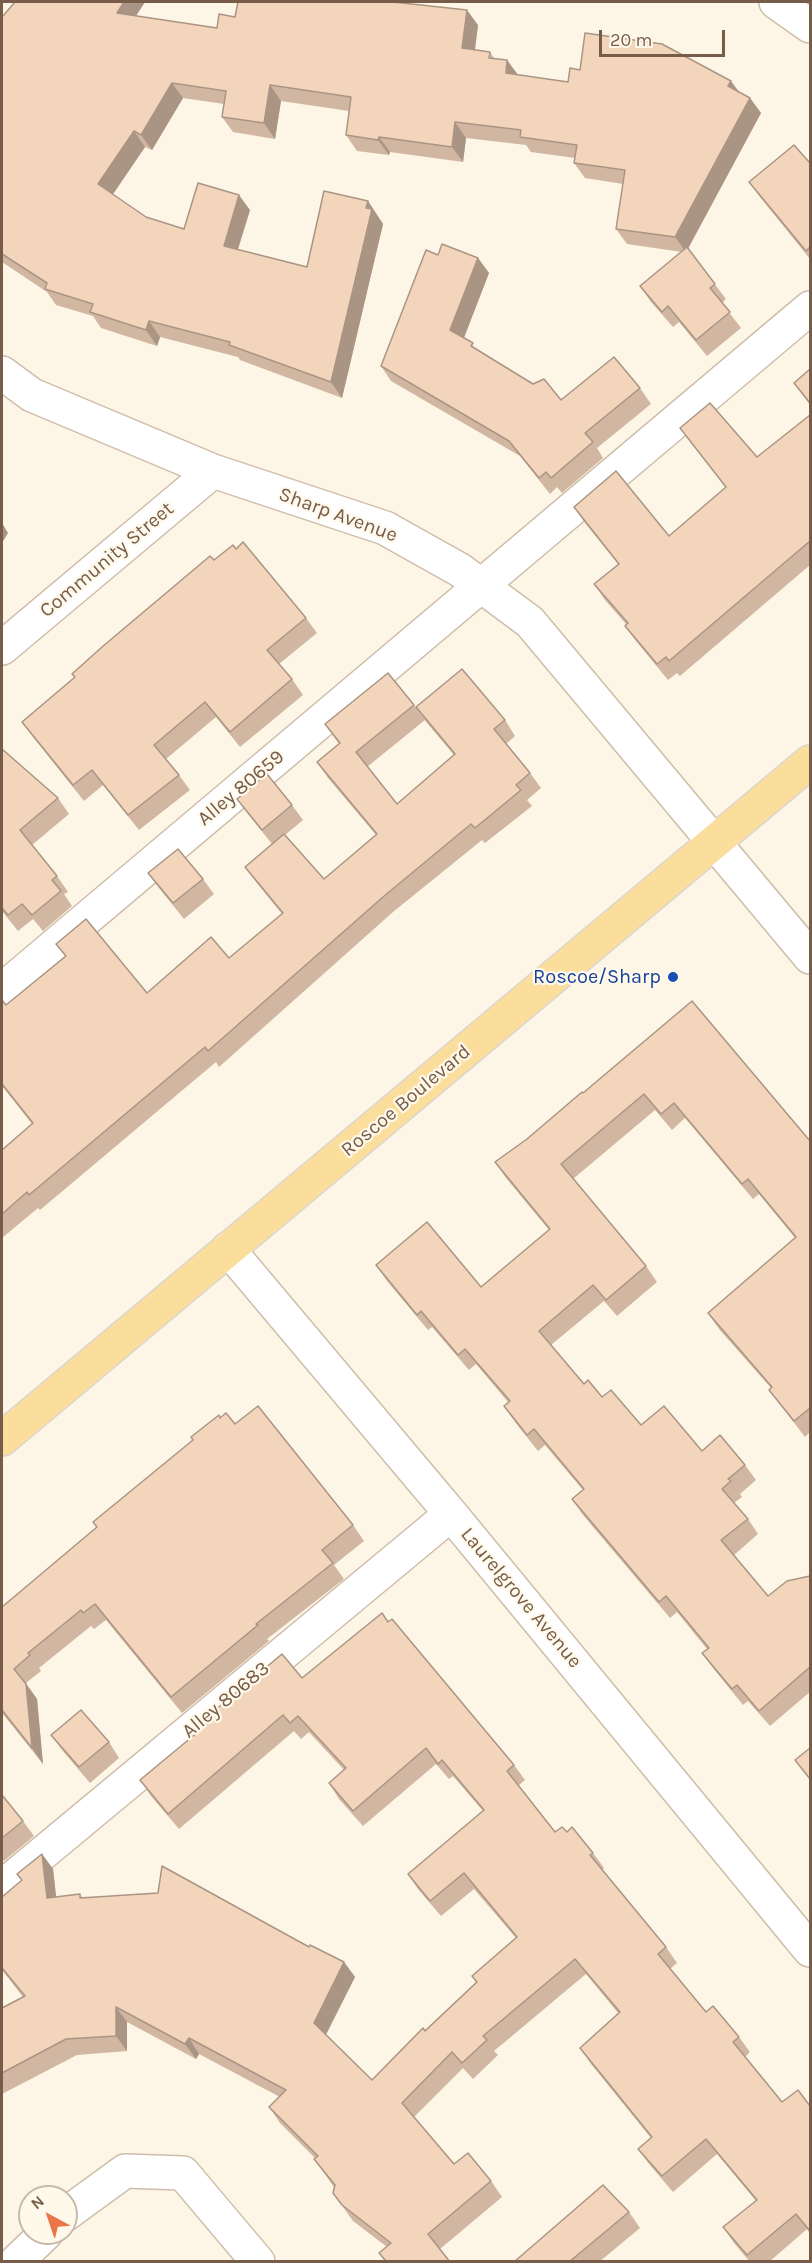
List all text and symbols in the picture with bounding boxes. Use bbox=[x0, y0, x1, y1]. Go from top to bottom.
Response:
scale bar bbox=[602, 18, 728, 56]
text: 20 m bbox=[610, 29, 652, 51]
street label: Sharp Avenue bbox=[275, 482, 401, 548]
street label: Community Street bbox=[35, 497, 179, 623]
street label: Alley 80659 bbox=[193, 745, 289, 831]
place label: Roscoe/Sharp bbox=[533, 965, 661, 989]
marker: Roscoe/Sharp bbox=[666, 970, 680, 984]
street label: Roscoe Boulevard bbox=[336, 1040, 476, 1162]
street label: Laurelgrove Avenue bbox=[455, 1523, 587, 1673]
street label: Alley 80683 bbox=[177, 1657, 275, 1743]
north arrow bbox=[18, 2185, 78, 2245]
text: N bbox=[27, 2191, 48, 2213]

